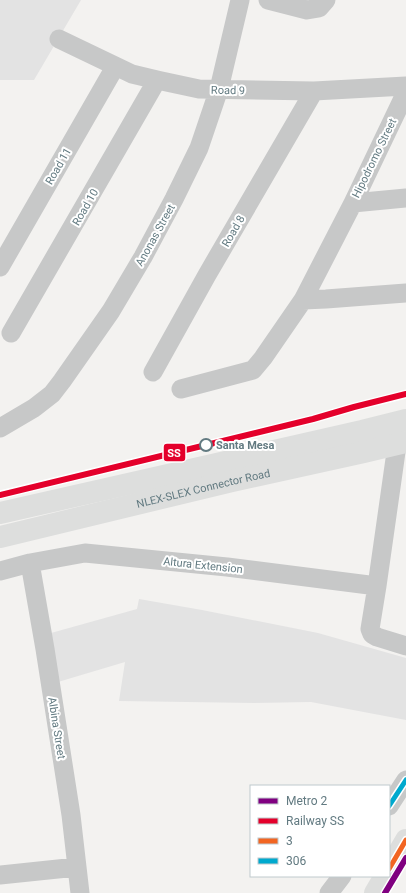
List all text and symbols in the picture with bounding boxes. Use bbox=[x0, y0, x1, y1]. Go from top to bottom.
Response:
street label: Road 9 bbox=[211, 84, 245, 97]
street label: Hipodromo Street bbox=[350, 116, 399, 200]
street label: Road 11 bbox=[43, 146, 74, 187]
street label: Road 10 bbox=[70, 187, 101, 228]
street label: Anonas Street bbox=[133, 202, 178, 269]
street label: Road 8 bbox=[219, 213, 248, 249]
marker: Santa Mesa bbox=[199, 438, 213, 452]
place label: Santa Mesa bbox=[216, 439, 274, 452]
line badge: SS bbox=[163, 443, 186, 462]
text: SS bbox=[167, 447, 181, 460]
street label: NLEX-SLEX Connector Road bbox=[135, 467, 271, 511]
street label: Altura Extension bbox=[163, 555, 243, 576]
street label: Albina Street bbox=[45, 696, 68, 760]
legend bbox=[250, 785, 390, 877]
text: Metro 2 bbox=[286, 794, 328, 808]
text: Railway SS bbox=[286, 814, 344, 828]
text: 3 bbox=[286, 834, 293, 848]
text: 306 bbox=[286, 854, 306, 868]

